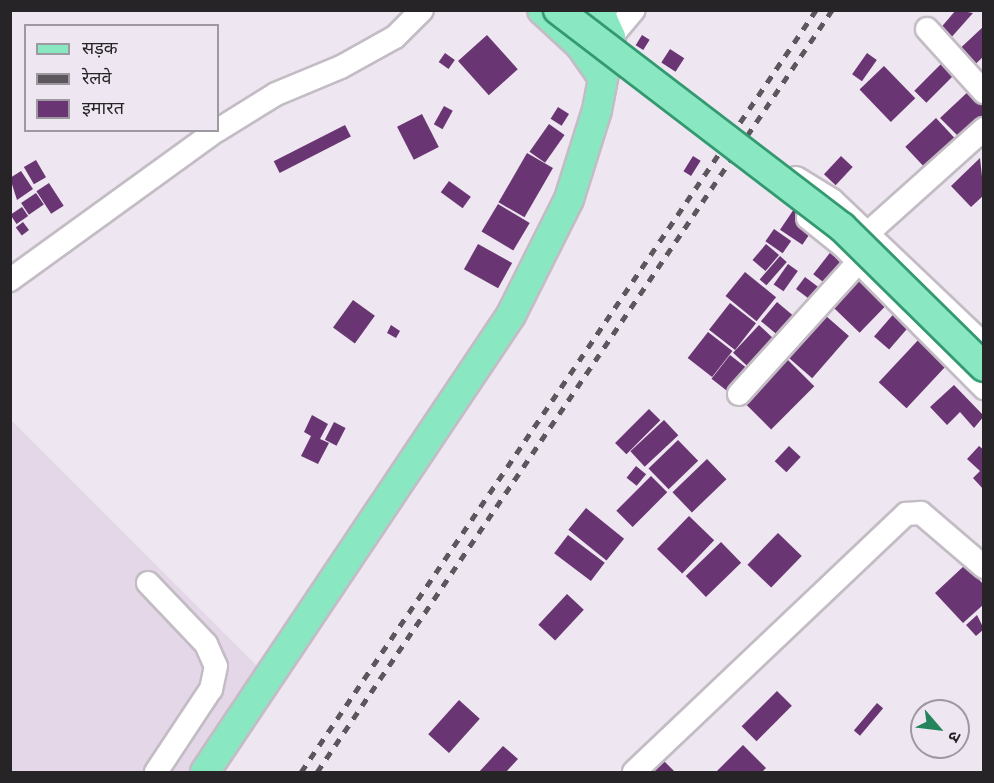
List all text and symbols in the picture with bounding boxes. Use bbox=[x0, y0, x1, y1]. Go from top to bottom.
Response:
legend bbox=[24, 24, 219, 132]
text: सड़क bbox=[82, 37, 118, 58]
text: रेलवे bbox=[82, 67, 112, 88]
text: इमारत bbox=[82, 97, 124, 118]
north arrow bbox=[910, 699, 970, 759]
text: उ bbox=[944, 728, 965, 745]

